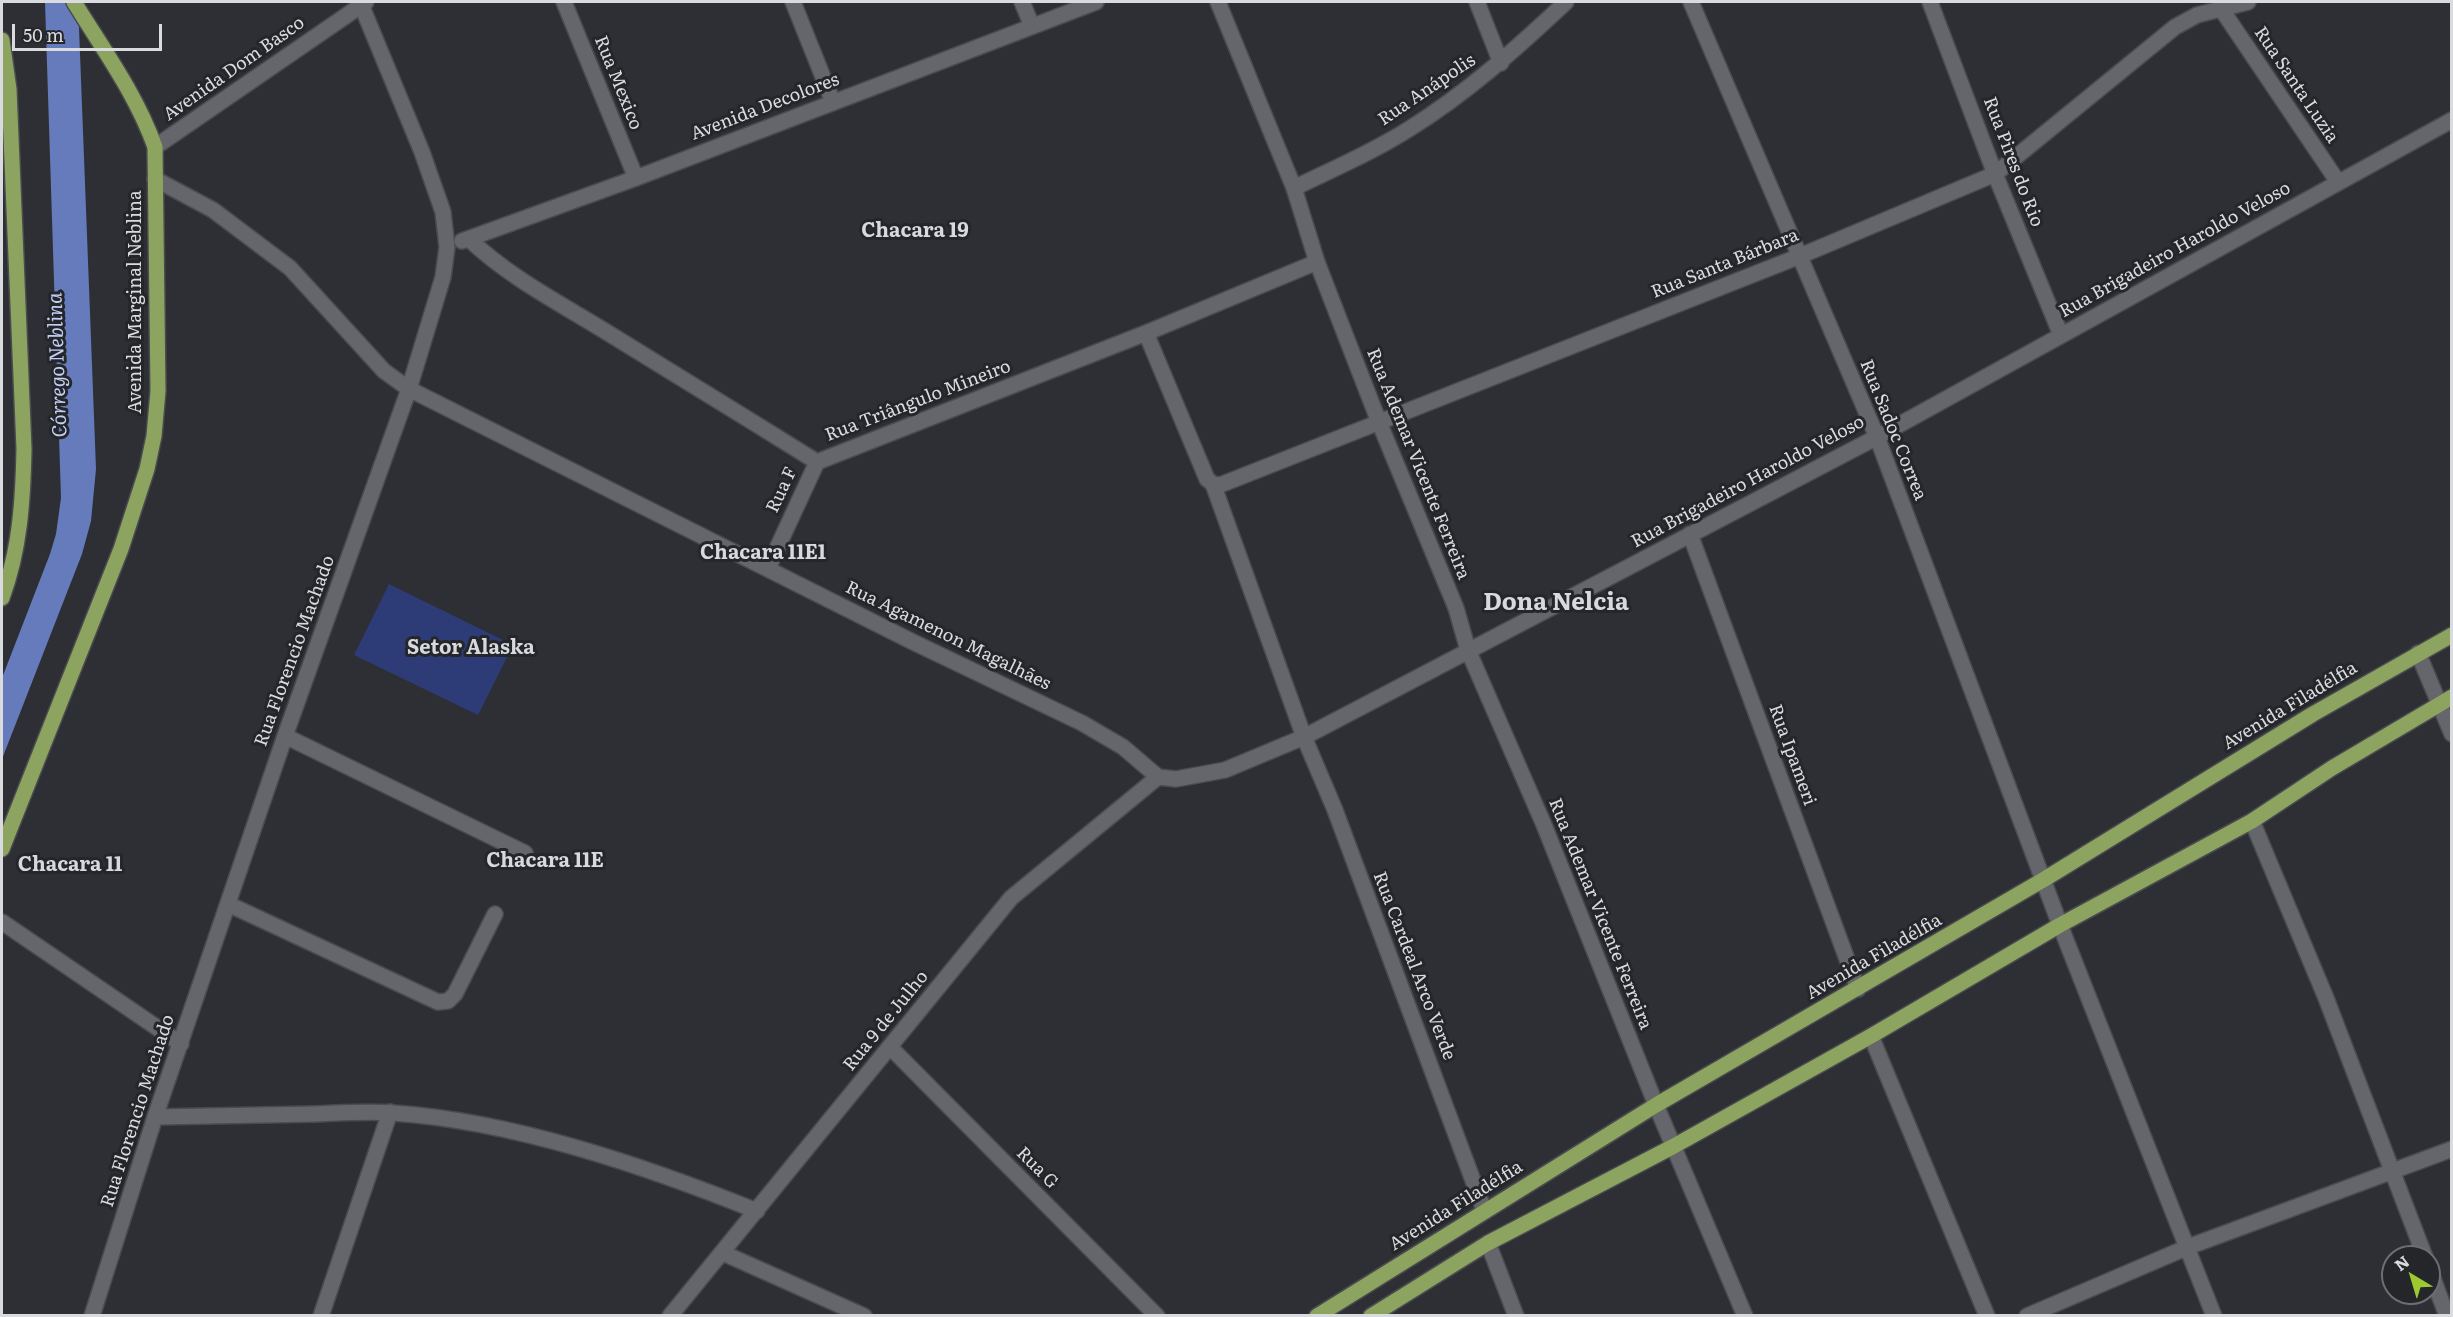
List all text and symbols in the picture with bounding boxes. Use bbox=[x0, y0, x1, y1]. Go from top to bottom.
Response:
scale bar bbox=[15, 12, 165, 50]
street label: Avenida Dom Basco bbox=[159, 12, 309, 126]
text: 50 m bbox=[23, 21, 64, 48]
street label: Rua Santa Luzia bbox=[2249, 23, 2343, 147]
street label: Rua Mexico bbox=[589, 33, 647, 133]
street label: Rua Anápolis bbox=[1374, 50, 1480, 130]
street label: Avenida Decolores bbox=[688, 69, 842, 145]
street label: Rua Pires do Rio bbox=[1978, 94, 2048, 230]
street label: Rua Brigadeiro Haroldo Veloso bbox=[2056, 177, 2294, 323]
street label: Avenida Marginal Neblina bbox=[125, 190, 147, 414]
district label: Chacara 19 bbox=[861, 219, 969, 243]
street label: Rua Santa Bárbara bbox=[1648, 225, 1802, 303]
water label: Córrego Neblina bbox=[43, 292, 73, 438]
street label: Rua Ademar Vicente Ferreira bbox=[1362, 345, 1474, 583]
street label: Rua Triângulo Mineiro bbox=[822, 356, 1014, 446]
street label: Rua Sadoc Correa bbox=[1855, 356, 1931, 504]
street label: Rua Brigadeiro Haroldo Veloso bbox=[1628, 411, 1868, 553]
street label: Rua F bbox=[762, 464, 802, 516]
district label: Chacara 11E1 bbox=[700, 541, 826, 565]
street label: Rua Florencio Machado bbox=[250, 553, 340, 749]
street label: Rua Agamenon Magalhães bbox=[842, 577, 1054, 695]
district label: Dona Nelcia bbox=[1483, 589, 1629, 617]
district label: Setor Alaska bbox=[407, 636, 535, 660]
street label: Avenida Filadélfia bbox=[2219, 657, 2361, 755]
street label: Rua Ipameri bbox=[1764, 702, 1820, 808]
street label: Rua Ademar Vicente Ferreira bbox=[1544, 795, 1656, 1033]
district label: Chacara 11E bbox=[486, 849, 604, 873]
district label: Chacara 11 bbox=[18, 853, 122, 877]
street label: Rua Cardeal Arco Verde bbox=[1368, 869, 1460, 1063]
street label: Avenida Filadélfia bbox=[1802, 909, 1946, 1005]
street label: Rua 9 de Julho bbox=[839, 966, 933, 1076]
street label: Rua Florencio Machado bbox=[97, 1012, 179, 1210]
street label: Rua G bbox=[1012, 1143, 1062, 1193]
street label: Avenida Filadélfia bbox=[1385, 1156, 1527, 1256]
north arrow bbox=[2381, 1245, 2441, 1305]
text: N bbox=[2388, 1249, 2414, 1276]

